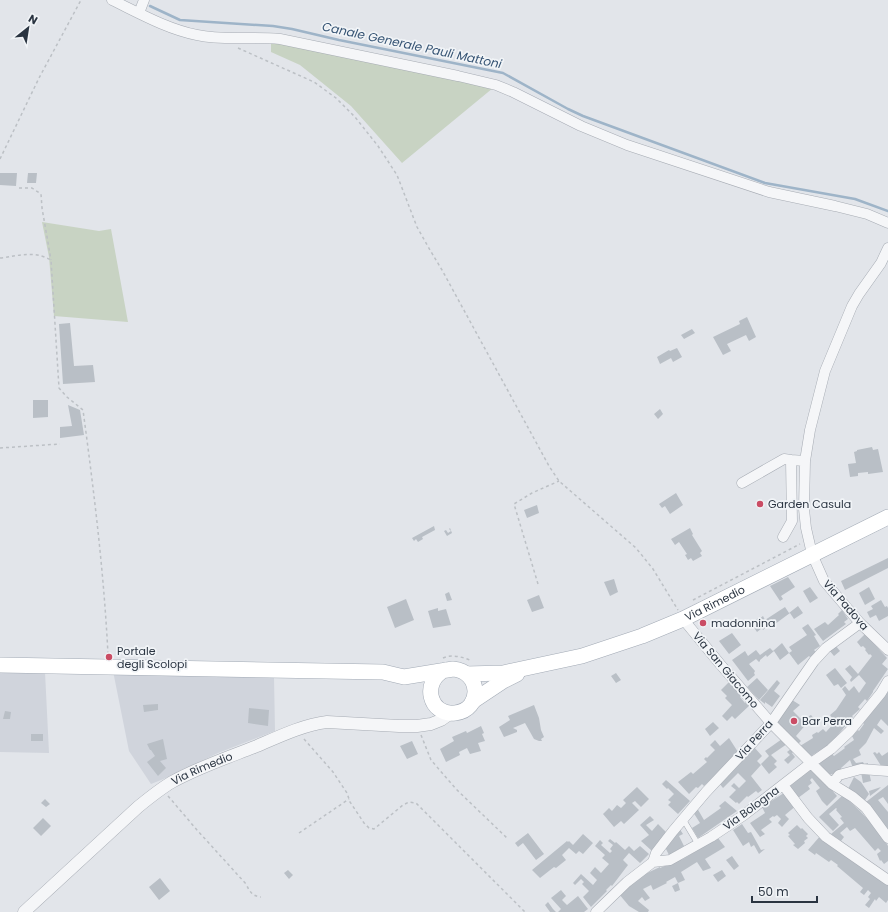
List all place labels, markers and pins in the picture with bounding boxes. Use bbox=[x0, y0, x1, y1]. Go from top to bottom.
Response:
place label: Garden Casula bbox=[768, 496, 851, 512]
marker: Garden Casula bbox=[755, 499, 765, 509]
place label: madonnina bbox=[711, 615, 776, 631]
marker: madonnina bbox=[698, 618, 708, 628]
place label: Portale degli Scolopi bbox=[117, 643, 187, 672]
marker: Portale degli Scolopi bbox=[104, 652, 114, 662]
place label: Bar Perra bbox=[802, 713, 852, 729]
marker: Bar Perra bbox=[789, 716, 799, 726]

